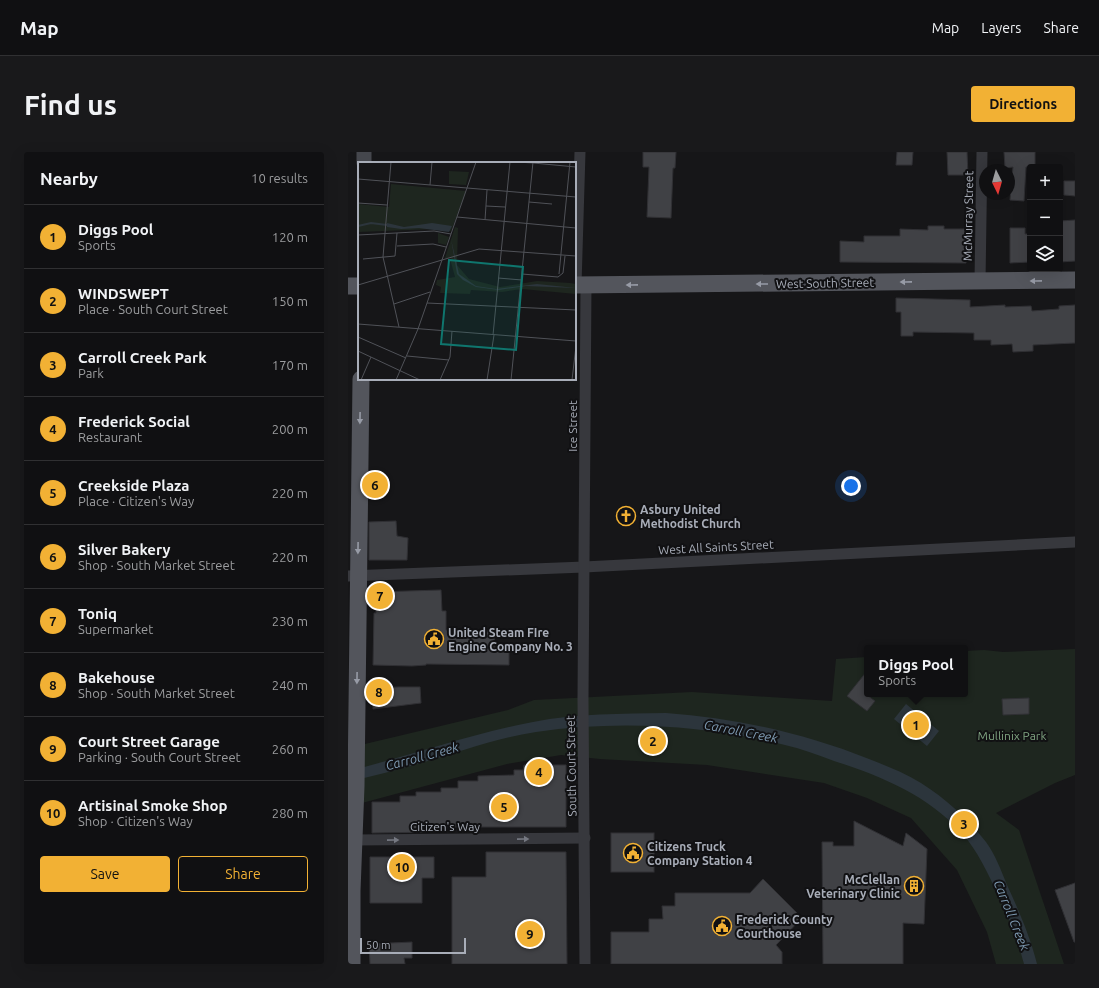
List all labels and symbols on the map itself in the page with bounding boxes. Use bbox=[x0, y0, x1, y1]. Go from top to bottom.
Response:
inset map bbox=[358, 162, 576, 380]
north arrow bbox=[979, 164, 1015, 200]
street label: McMurray Street bbox=[961, 170, 975, 261]
street label: West South Street bbox=[776, 276, 874, 290]
one-way arrow bbox=[1029, 278, 1042, 284]
one-way arrow bbox=[899, 279, 912, 285]
one-way arrow bbox=[756, 280, 768, 287]
one-way arrow bbox=[625, 282, 638, 288]
street label: Ice Street bbox=[566, 400, 579, 452]
one-way arrow bbox=[357, 412, 363, 425]
pin: 6 bbox=[362, 470, 388, 500]
your location bbox=[841, 476, 861, 496]
place label: Asbury United Methodist Church bbox=[640, 503, 741, 530]
church icon: Asbury United Methodist Church bbox=[615, 505, 637, 527]
street label: West All Saints Street bbox=[658, 537, 774, 557]
one-way arrow bbox=[355, 542, 362, 554]
pin: 7 bbox=[367, 581, 393, 611]
place label: United Steam FIre Engine Company No. 3 bbox=[448, 626, 573, 653]
public building icon: United Steam FIre Engine Company No. 3 bbox=[423, 628, 445, 650]
one-way arrow bbox=[354, 672, 360, 685]
pin: 8 bbox=[366, 677, 392, 707]
pin: 1 bbox=[903, 710, 929, 740]
street label: South Court Street bbox=[564, 715, 578, 817]
water label: Carroll Creek bbox=[703, 717, 779, 745]
pin: 2 bbox=[640, 726, 666, 756]
park label: Mullinix Park bbox=[978, 729, 1046, 742]
water label: Carroll Creek bbox=[384, 739, 460, 772]
pin: 4 bbox=[526, 757, 552, 787]
pin: 5 bbox=[491, 792, 517, 822]
pin: 3 bbox=[951, 809, 977, 839]
street label: Citizen's Way bbox=[410, 820, 480, 833]
one-way arrow bbox=[517, 836, 530, 842]
one-way arrow bbox=[387, 837, 400, 843]
place label: Citizens Truck Company Station 4 bbox=[647, 840, 753, 867]
public building icon: Citizens Truck Company Station 4 bbox=[622, 842, 644, 864]
pin: 10 bbox=[389, 852, 415, 882]
place label: McClellan Veterinary Clinic bbox=[806, 873, 900, 900]
building icon: McClellan Veterinary Clinic bbox=[903, 875, 925, 897]
water label: Carroll Creek bbox=[991, 878, 1033, 953]
place label: Frederick County Courthouse bbox=[736, 913, 833, 940]
public building icon: Frederick County Courthouse bbox=[711, 915, 733, 937]
pin: 9 bbox=[517, 919, 543, 949]
scale bar bbox=[360, 936, 466, 955]

